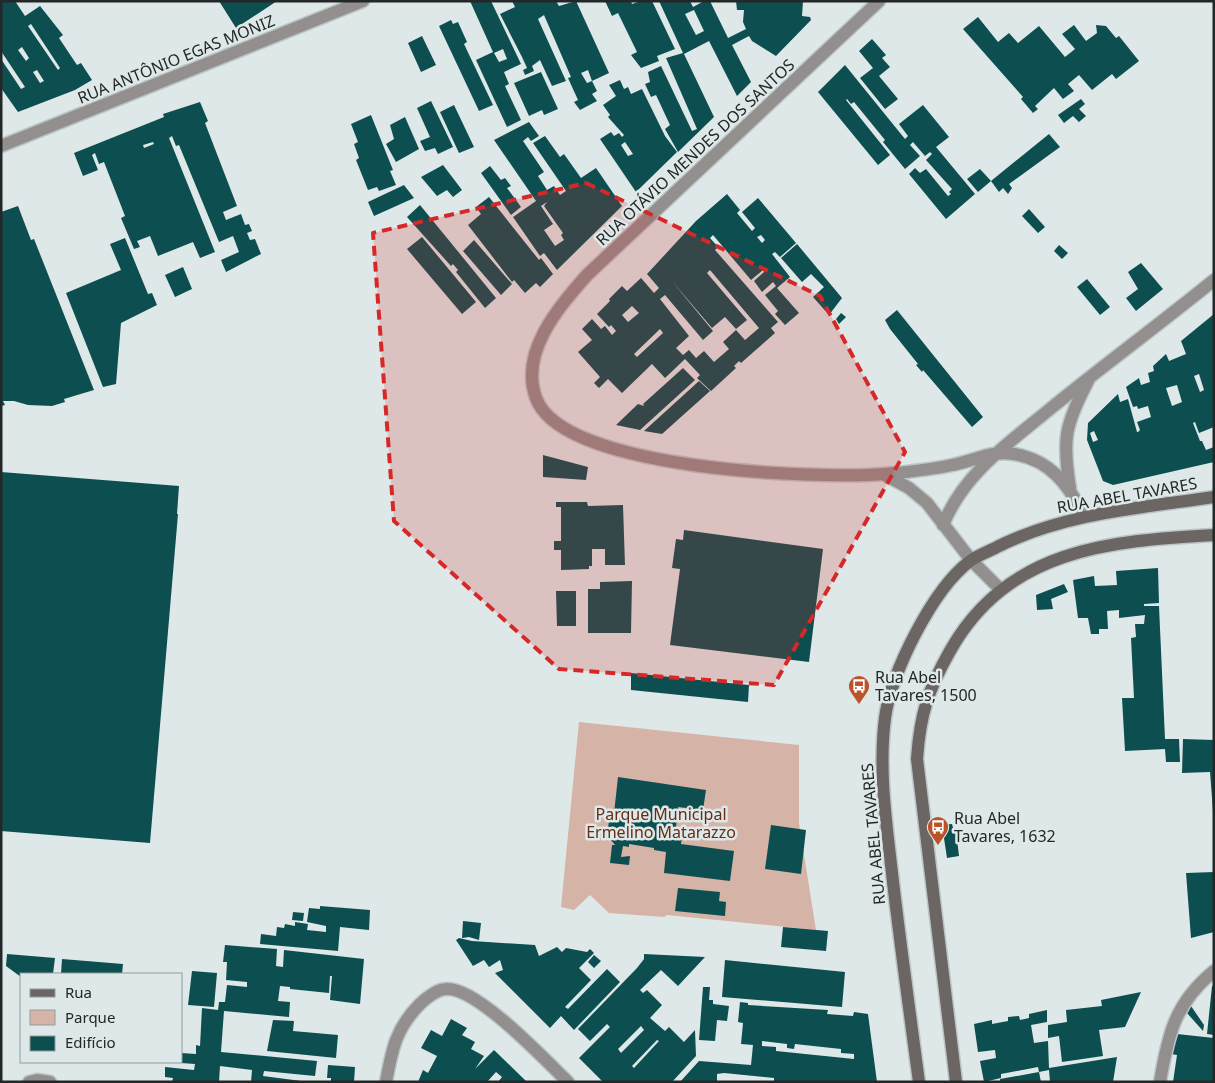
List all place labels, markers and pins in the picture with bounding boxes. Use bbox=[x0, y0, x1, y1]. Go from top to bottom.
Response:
place label: Rua Abel Tavares, 1500 bbox=[875, 666, 977, 706]
bus stop icon: Rua Abel Tavares, 1500 bbox=[847, 674, 871, 705]
place label: Rua Abel Tavares, 1632 bbox=[954, 807, 1056, 847]
bus stop icon: Rua Abel Tavares, 1632 bbox=[926, 815, 950, 846]

